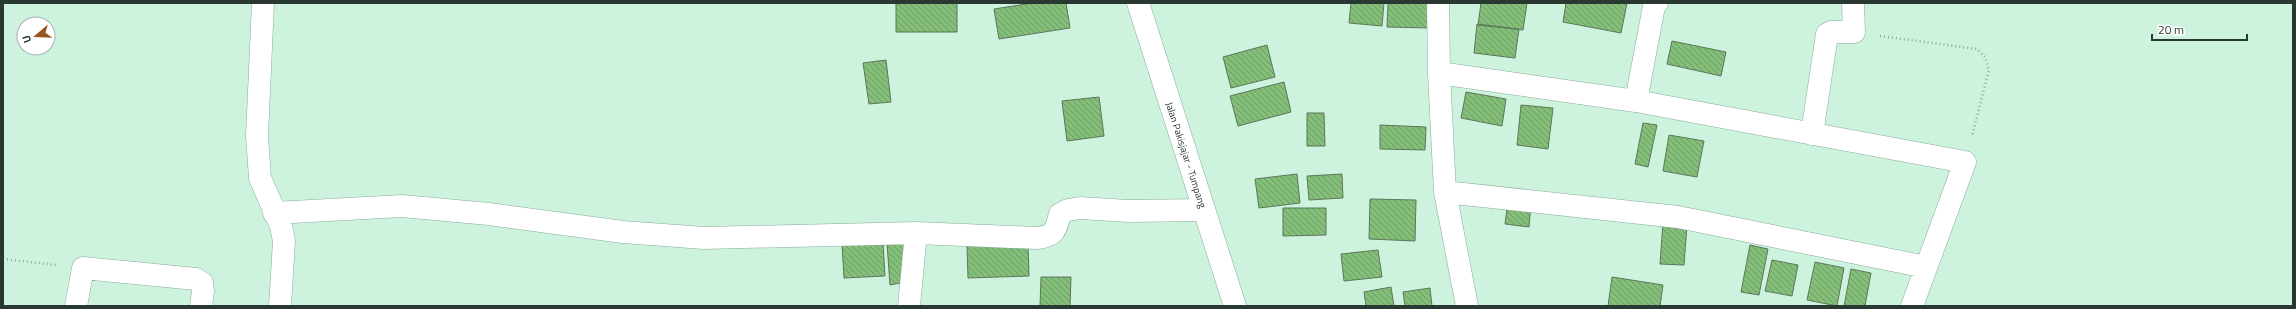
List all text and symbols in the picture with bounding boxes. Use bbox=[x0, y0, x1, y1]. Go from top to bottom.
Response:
north arrow bbox=[16, 16, 56, 56]
scale bar bbox=[2152, 16, 2247, 42]
text: 20 m bbox=[2158, 20, 2184, 39]
text: U bbox=[18, 33, 35, 45]
street label: Jalan Pakisjajar - Tumpang bbox=[1162, 100, 1210, 210]

